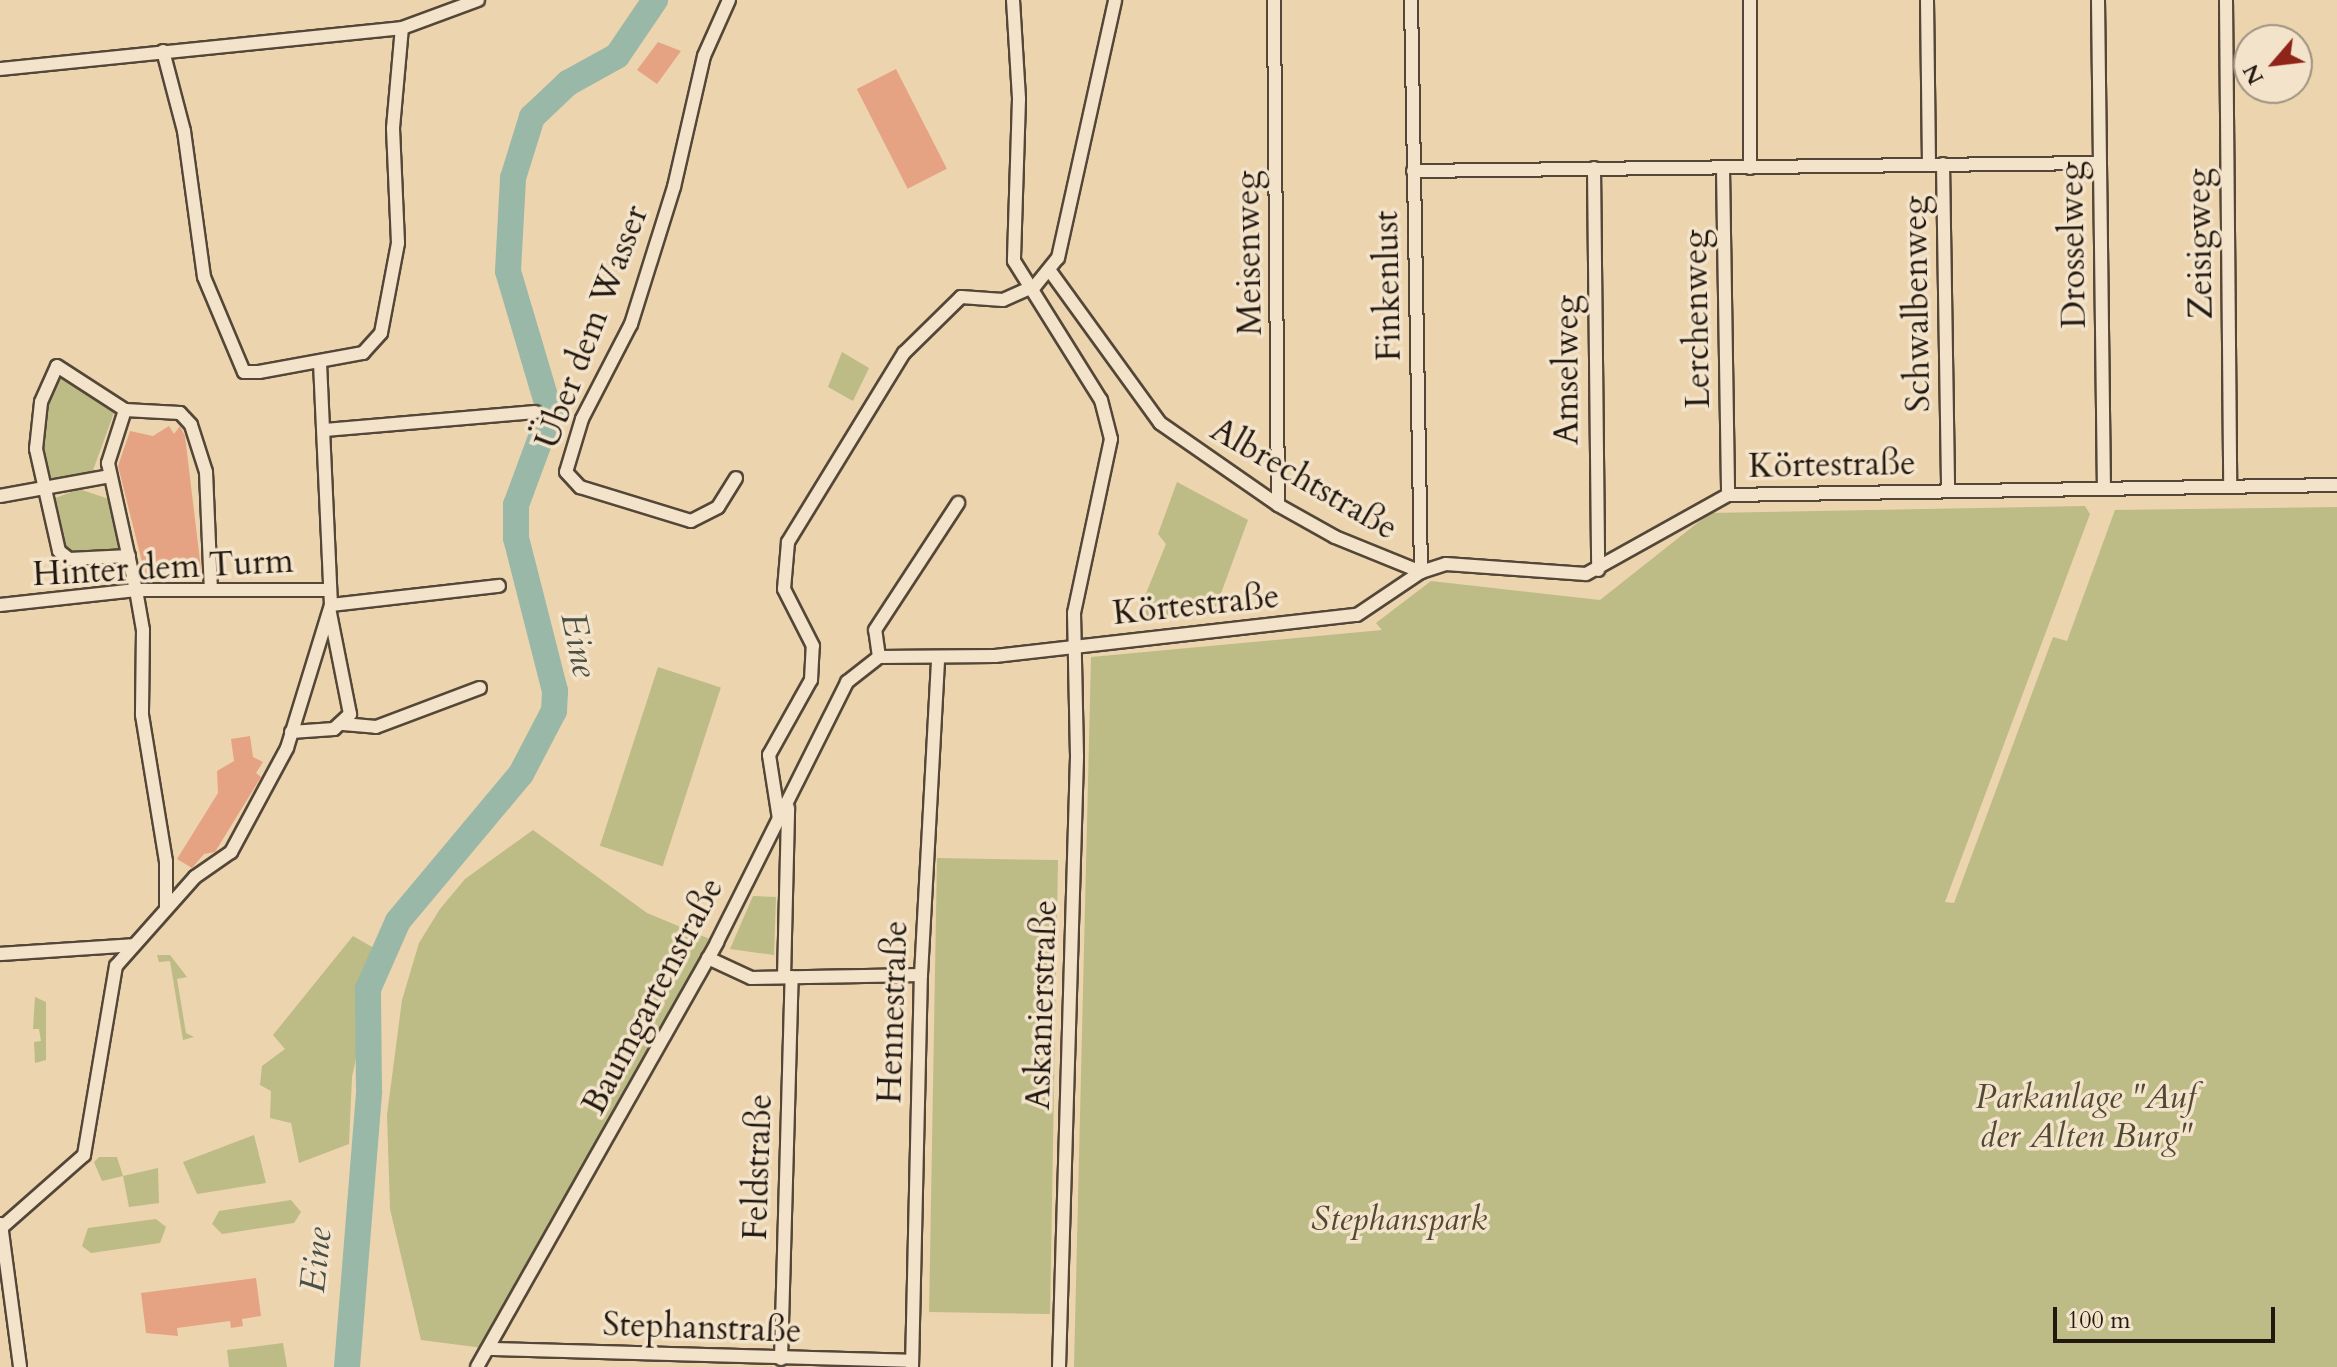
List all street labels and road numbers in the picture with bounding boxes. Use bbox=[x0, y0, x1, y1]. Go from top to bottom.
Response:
street label: Drosselweg bbox=[2051, 161, 2095, 329]
street label: Zeisigweg bbox=[2178, 168, 2222, 320]
street label: Meisenweg bbox=[1227, 170, 1271, 336]
street label: Schwalbenweg bbox=[1895, 195, 1939, 413]
street label: Über dem Wasser bbox=[527, 200, 657, 454]
street label: Finkenlust bbox=[1366, 210, 1410, 362]
street label: Lerchenweg bbox=[1675, 229, 1719, 409]
street label: Amselweg bbox=[1547, 295, 1587, 445]
street label: Albrechtstraße bbox=[1203, 409, 1405, 549]
street label: Körtestraße bbox=[1748, 443, 1916, 487]
street label: Hinter dem Turm bbox=[32, 541, 294, 595]
street label: Körtestraße bbox=[1111, 576, 1281, 634]
street label: Baumgartenstraße bbox=[574, 871, 732, 1121]
street label: Askanierstraße bbox=[1018, 899, 1066, 1111]
street label: Hennestraße bbox=[869, 920, 917, 1104]
street label: Feldstraße bbox=[735, 1093, 781, 1241]
street label: Stephanstraße bbox=[602, 1304, 802, 1352]

